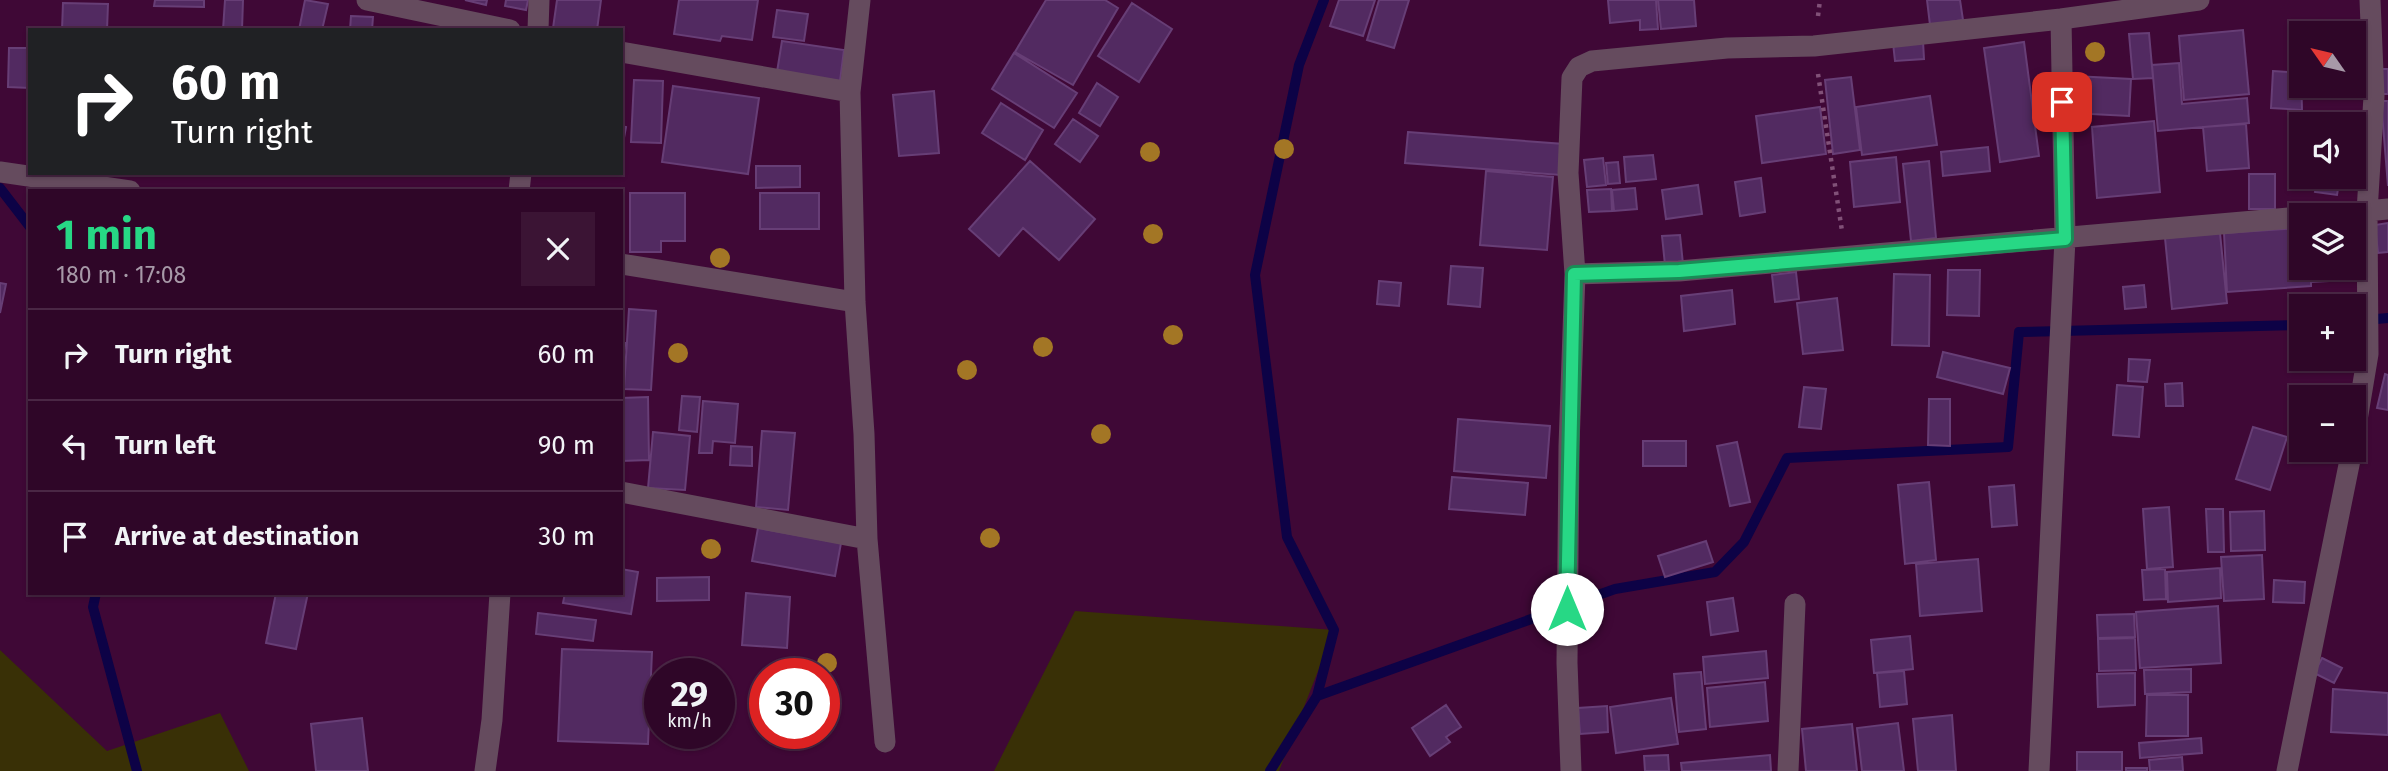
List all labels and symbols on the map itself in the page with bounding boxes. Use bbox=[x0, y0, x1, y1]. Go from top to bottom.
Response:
north arrow bbox=[2289, 21, 2366, 98]
pin bbox=[2032, 72, 2092, 132]
position arrow bbox=[1530, 572, 1604, 646]
speed limit sign: 30 bbox=[749, 658, 840, 749]

